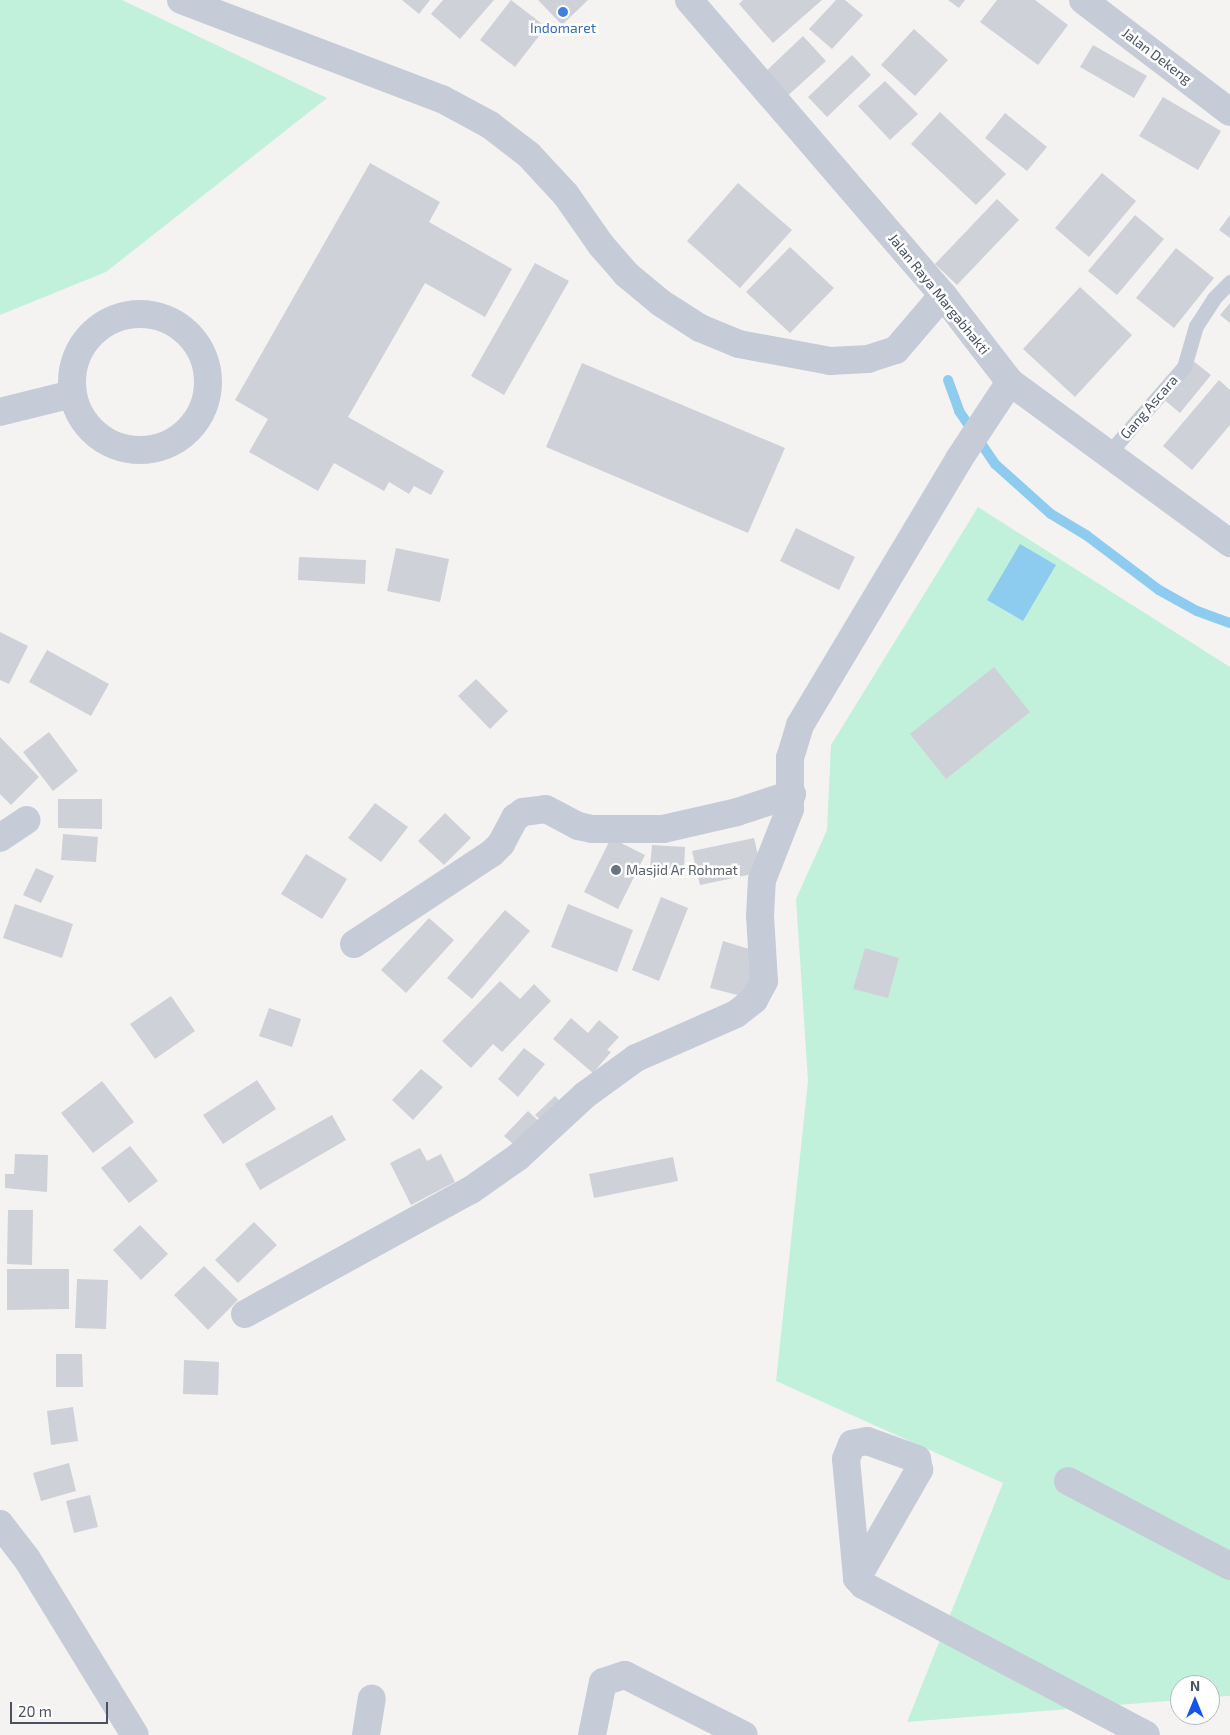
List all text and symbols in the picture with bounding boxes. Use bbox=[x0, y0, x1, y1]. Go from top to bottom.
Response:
marker: Indomaret bbox=[557, 6, 569, 18]
place label: Indomaret bbox=[530, 20, 596, 36]
street label: Jalan Dekeng bbox=[1119, 24, 1195, 88]
street label: Jalan Raya Margabhakti bbox=[885, 230, 993, 358]
street label: Gang Ascara bbox=[1117, 372, 1181, 442]
place label: Masjid Ar Rohmat bbox=[626, 862, 739, 878]
marker: Masjid Ar Rohmat bbox=[610, 864, 622, 876]
north arrow bbox=[1170, 1675, 1220, 1725]
text: N bbox=[1190, 1677, 1200, 1694]
scale bar bbox=[12, 1692, 110, 1724]
text: 20 m bbox=[18, 1702, 52, 1720]

